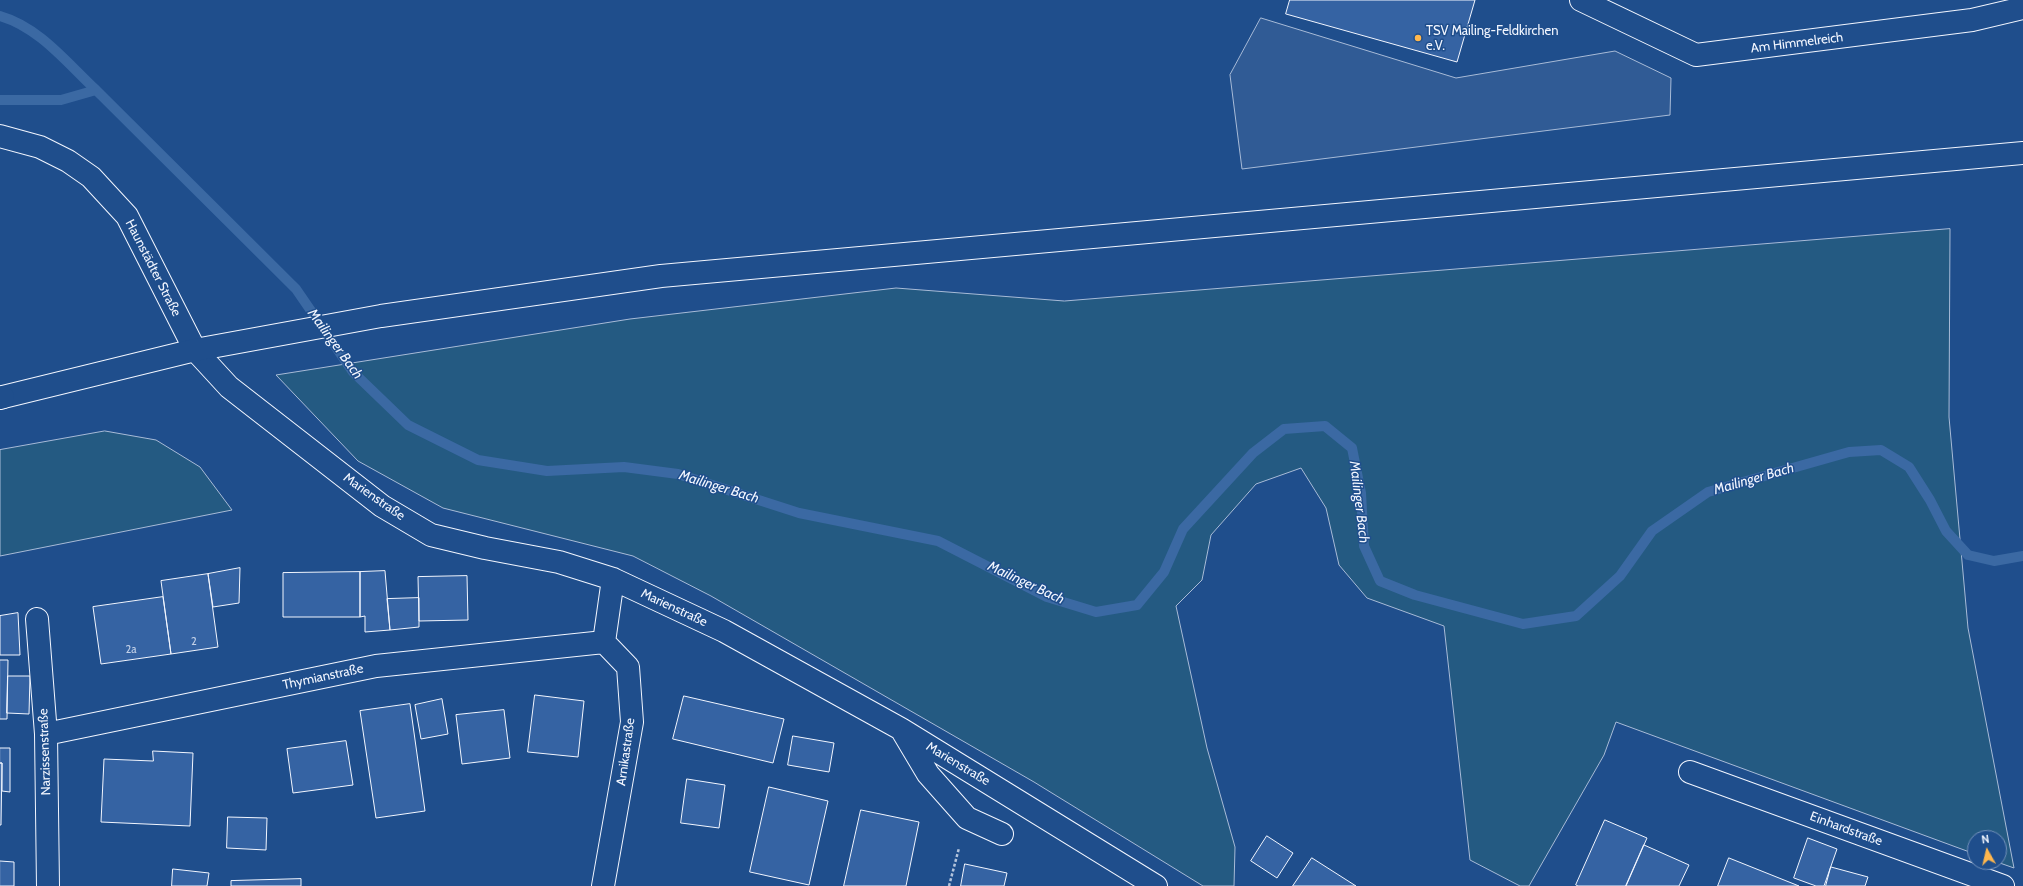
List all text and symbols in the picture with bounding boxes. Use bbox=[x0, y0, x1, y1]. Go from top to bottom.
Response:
place label: TSV Mailing-Feldkirchen e.V. bbox=[1426, 23, 1558, 54]
street label: Am Himmelreich bbox=[1750, 30, 1844, 56]
marker: TSV Mailing-Feldkirchen e.V. bbox=[1413, 33, 1423, 43]
street label: Haunstädter Straße bbox=[122, 217, 184, 319]
water label: Mailinger Bach bbox=[304, 306, 366, 382]
water label: Mailinger Bach bbox=[1346, 460, 1372, 544]
water label: Mailinger Bach bbox=[1712, 460, 1796, 498]
water label: Mailinger Bach bbox=[677, 467, 761, 507]
street label: Marienstraße bbox=[340, 470, 408, 524]
water label: Mailinger Bach bbox=[985, 558, 1067, 608]
street label: Marienstraße bbox=[638, 586, 710, 630]
house number: 2 bbox=[191, 635, 197, 649]
house number: 2a bbox=[125, 643, 137, 657]
street label: Thymianstraße bbox=[281, 661, 365, 693]
street label: Narzissenstraße bbox=[36, 708, 54, 796]
street label: Arnikastraße bbox=[614, 717, 638, 787]
street label: Marienstraße bbox=[923, 739, 993, 789]
street label: Einhardstraße bbox=[1808, 809, 1884, 849]
north arrow bbox=[1967, 830, 2007, 870]
text: N bbox=[1981, 832, 1990, 847]

